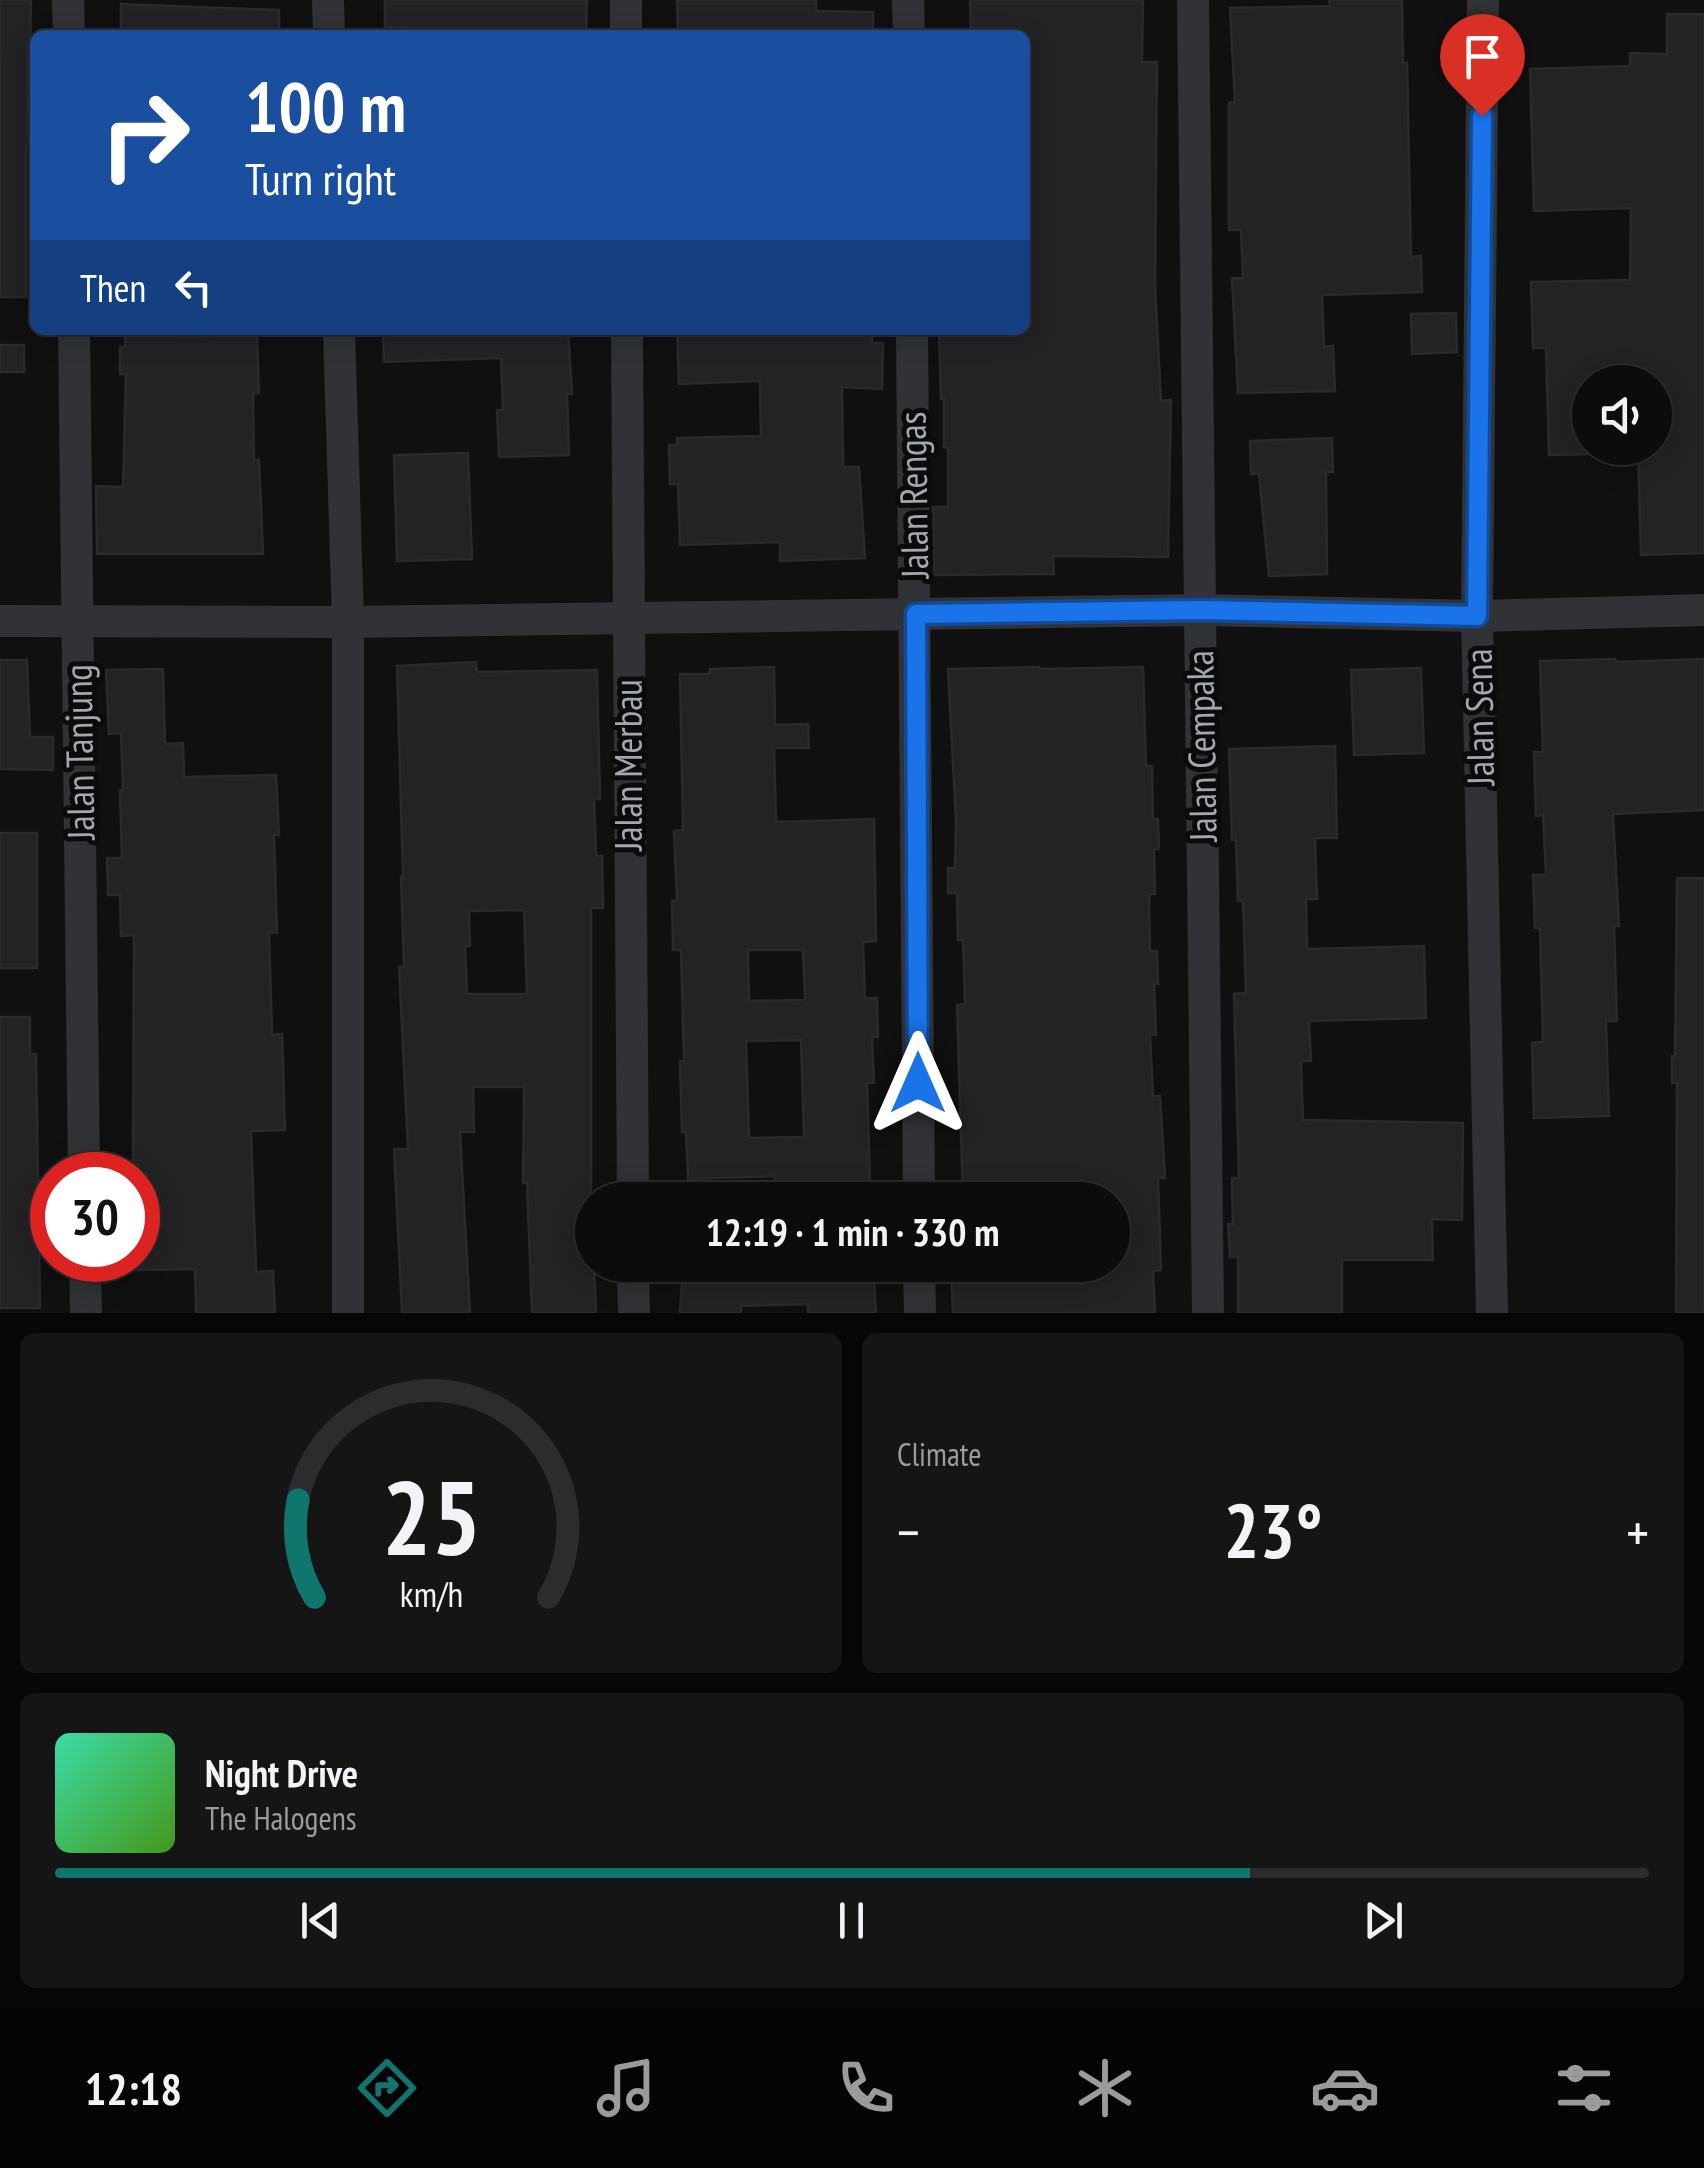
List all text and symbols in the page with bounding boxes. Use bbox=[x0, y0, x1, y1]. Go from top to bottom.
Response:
pin bbox=[1440, 14, 1525, 117]
icon: arrive bbox=[1455, 29, 1510, 84]
text: 100 m bbox=[245, 61, 406, 151]
icon: right bbox=[80, 70, 210, 200]
text: Turn right bbox=[245, 149, 396, 207]
icon: left bbox=[166, 260, 221, 315]
text: Then bbox=[80, 263, 146, 312]
map controls bbox=[1572, 365, 1672, 465]
button: sound bbox=[1572, 365, 1672, 465]
street label: Jalan Rengas bbox=[887, 411, 938, 580]
street label: Jalan Sena bbox=[1453, 648, 1504, 787]
street label: Jalan Cempaka bbox=[1174, 650, 1227, 843]
street label: Jalan Tanjung bbox=[52, 664, 105, 841]
street label: Jalan Merbau bbox=[603, 679, 652, 852]
position arrow bbox=[866, 1031, 970, 1135]
speed limit sign: 30 bbox=[30, 1152, 160, 1282]
text: 12:19 · 1 min · 330 m bbox=[706, 1207, 999, 1256]
text: Climate bbox=[897, 1433, 981, 1475]
text: 25 bbox=[381, 1449, 481, 1584]
text: 23° bbox=[1223, 1482, 1323, 1579]
text: − bbox=[897, 1496, 920, 1567]
text: + bbox=[1626, 1496, 1649, 1567]
text: km/h bbox=[399, 1571, 463, 1617]
text: Night Drive bbox=[205, 1748, 358, 1797]
text: The Halogens bbox=[205, 1797, 357, 1839]
icon: previous bbox=[293, 1893, 348, 1948]
icon: pause bbox=[824, 1893, 879, 1948]
icon: next bbox=[1356, 1893, 1411, 1948]
icon: directions bbox=[352, 2053, 422, 2123]
icon: music bbox=[591, 2053, 661, 2123]
icon: phone bbox=[831, 2053, 901, 2123]
icon: climate bbox=[1070, 2053, 1140, 2123]
icon: car bbox=[1310, 2053, 1380, 2123]
icon: filters bbox=[1549, 2053, 1619, 2123]
text: 12:18 bbox=[85, 2059, 182, 2117]

